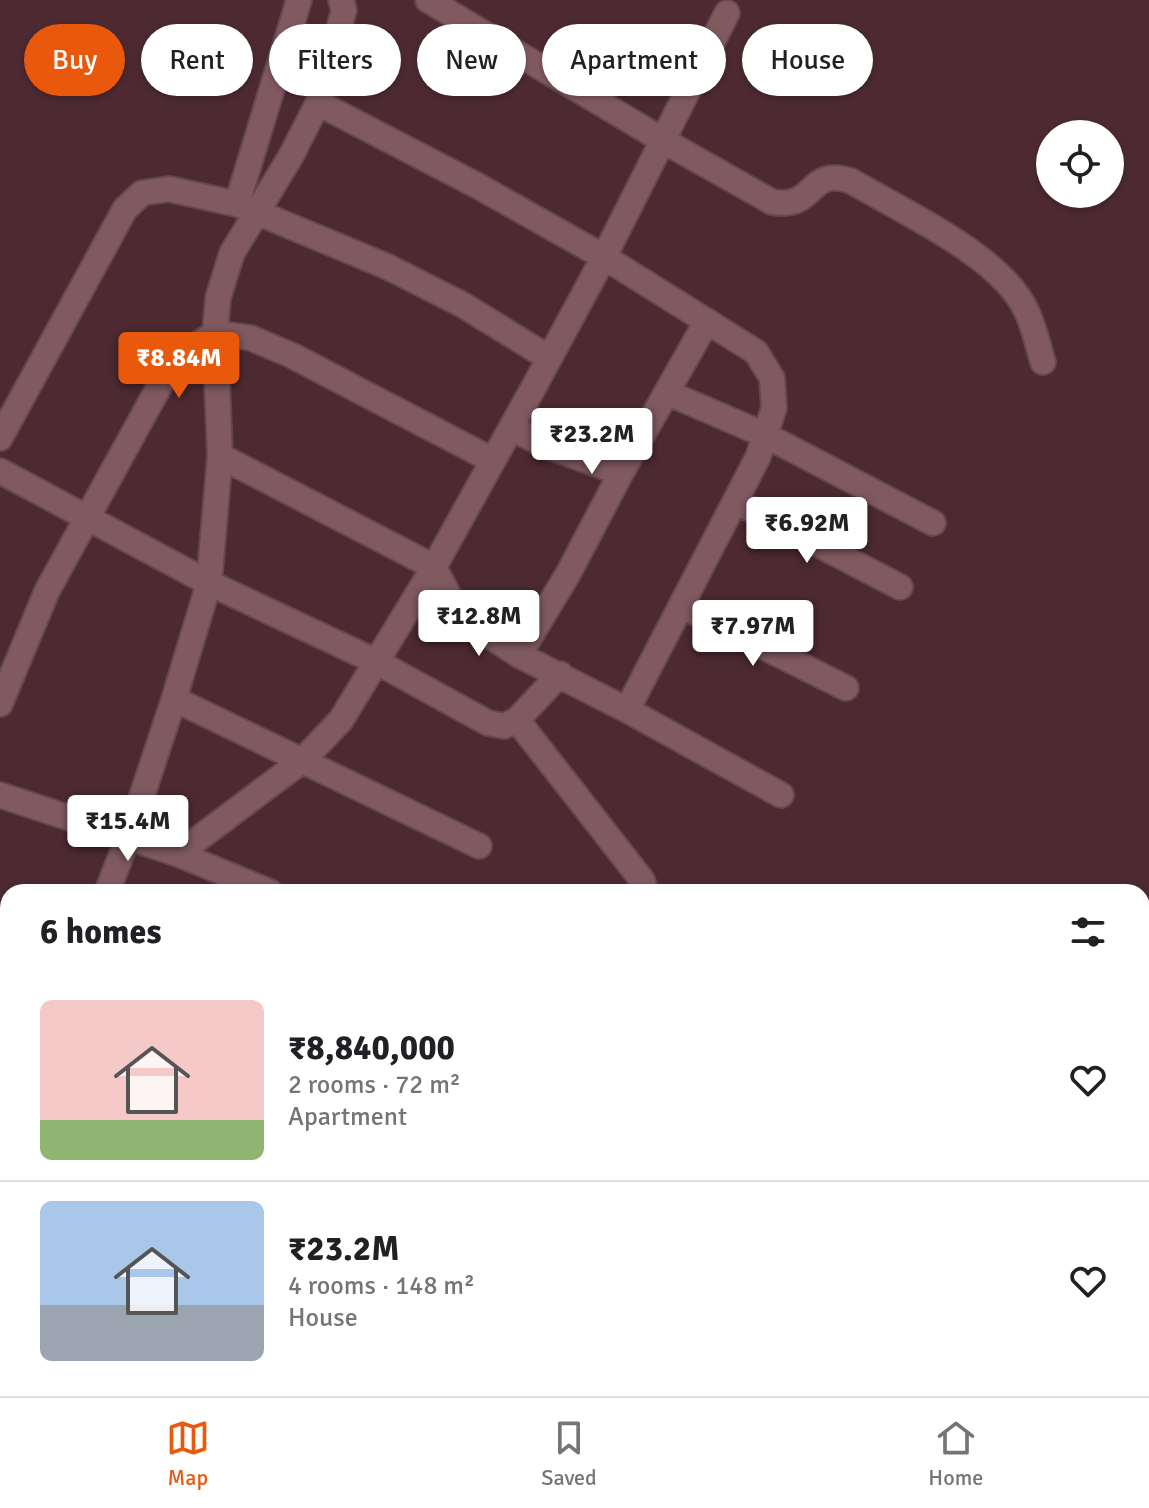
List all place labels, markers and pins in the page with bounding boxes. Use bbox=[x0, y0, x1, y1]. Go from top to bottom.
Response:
pin: ₹8.84M bbox=[114, 332, 244, 400]
pin: ₹23.2M bbox=[527, 408, 657, 476]
pin: ₹6.92M bbox=[742, 497, 872, 565]
pin: ₹12.8M bbox=[414, 590, 544, 658]
pin: ₹7.97M bbox=[688, 600, 818, 668]
pin: ₹15.4M bbox=[63, 795, 193, 863]

